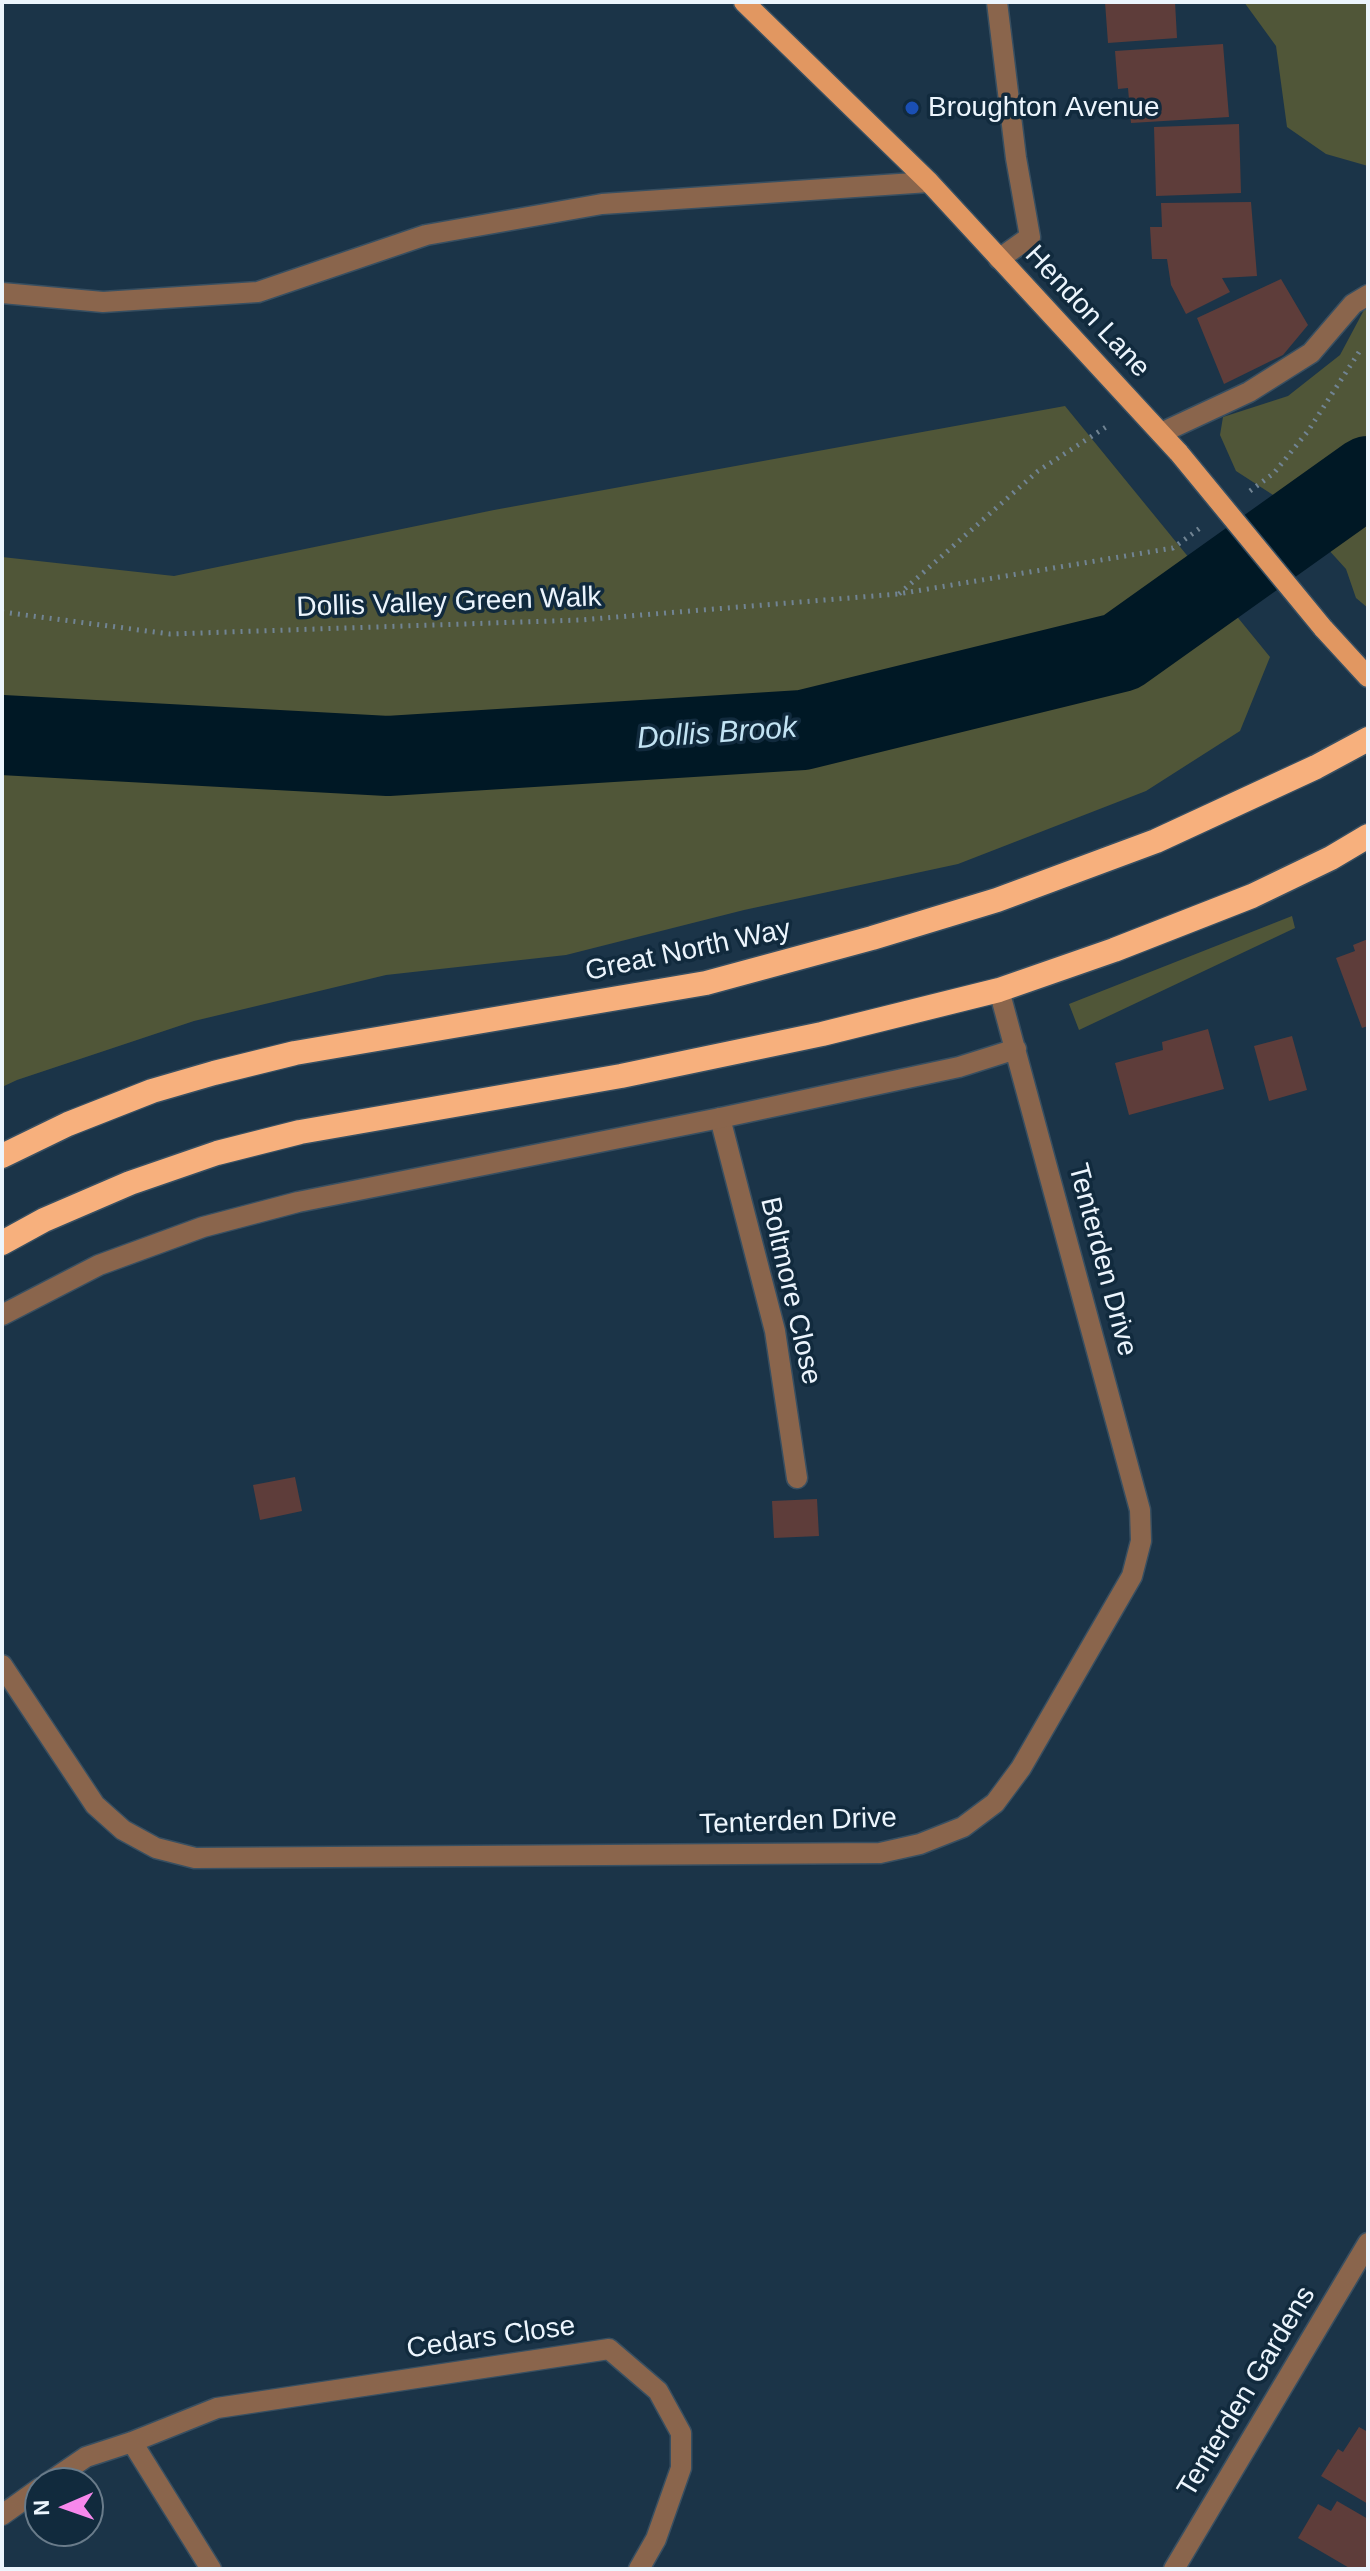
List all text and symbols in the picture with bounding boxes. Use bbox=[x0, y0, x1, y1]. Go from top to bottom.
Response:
place label: Broughton Avenue bbox=[928, 91, 1159, 125]
marker: Broughton Avenue bbox=[903, 99, 921, 117]
street label: Hendon Lane bbox=[1017, 239, 1157, 385]
street label: Dollis Valley Green Walk bbox=[296, 581, 602, 625]
water label: Dollis Brook bbox=[636, 710, 798, 758]
street label: Great North Way bbox=[582, 913, 794, 989]
street label: Tenterden Drive bbox=[1060, 1160, 1144, 1360]
street label: Boltmore Close bbox=[752, 1194, 828, 1388]
street label: Tenterden Drive bbox=[699, 1802, 897, 1842]
street label: Tenterden Gardens bbox=[1171, 2281, 1323, 2503]
street label: Cedars Close bbox=[405, 2310, 577, 2366]
north arrow bbox=[24, 2467, 104, 2547]
text: N bbox=[29, 2499, 54, 2516]

